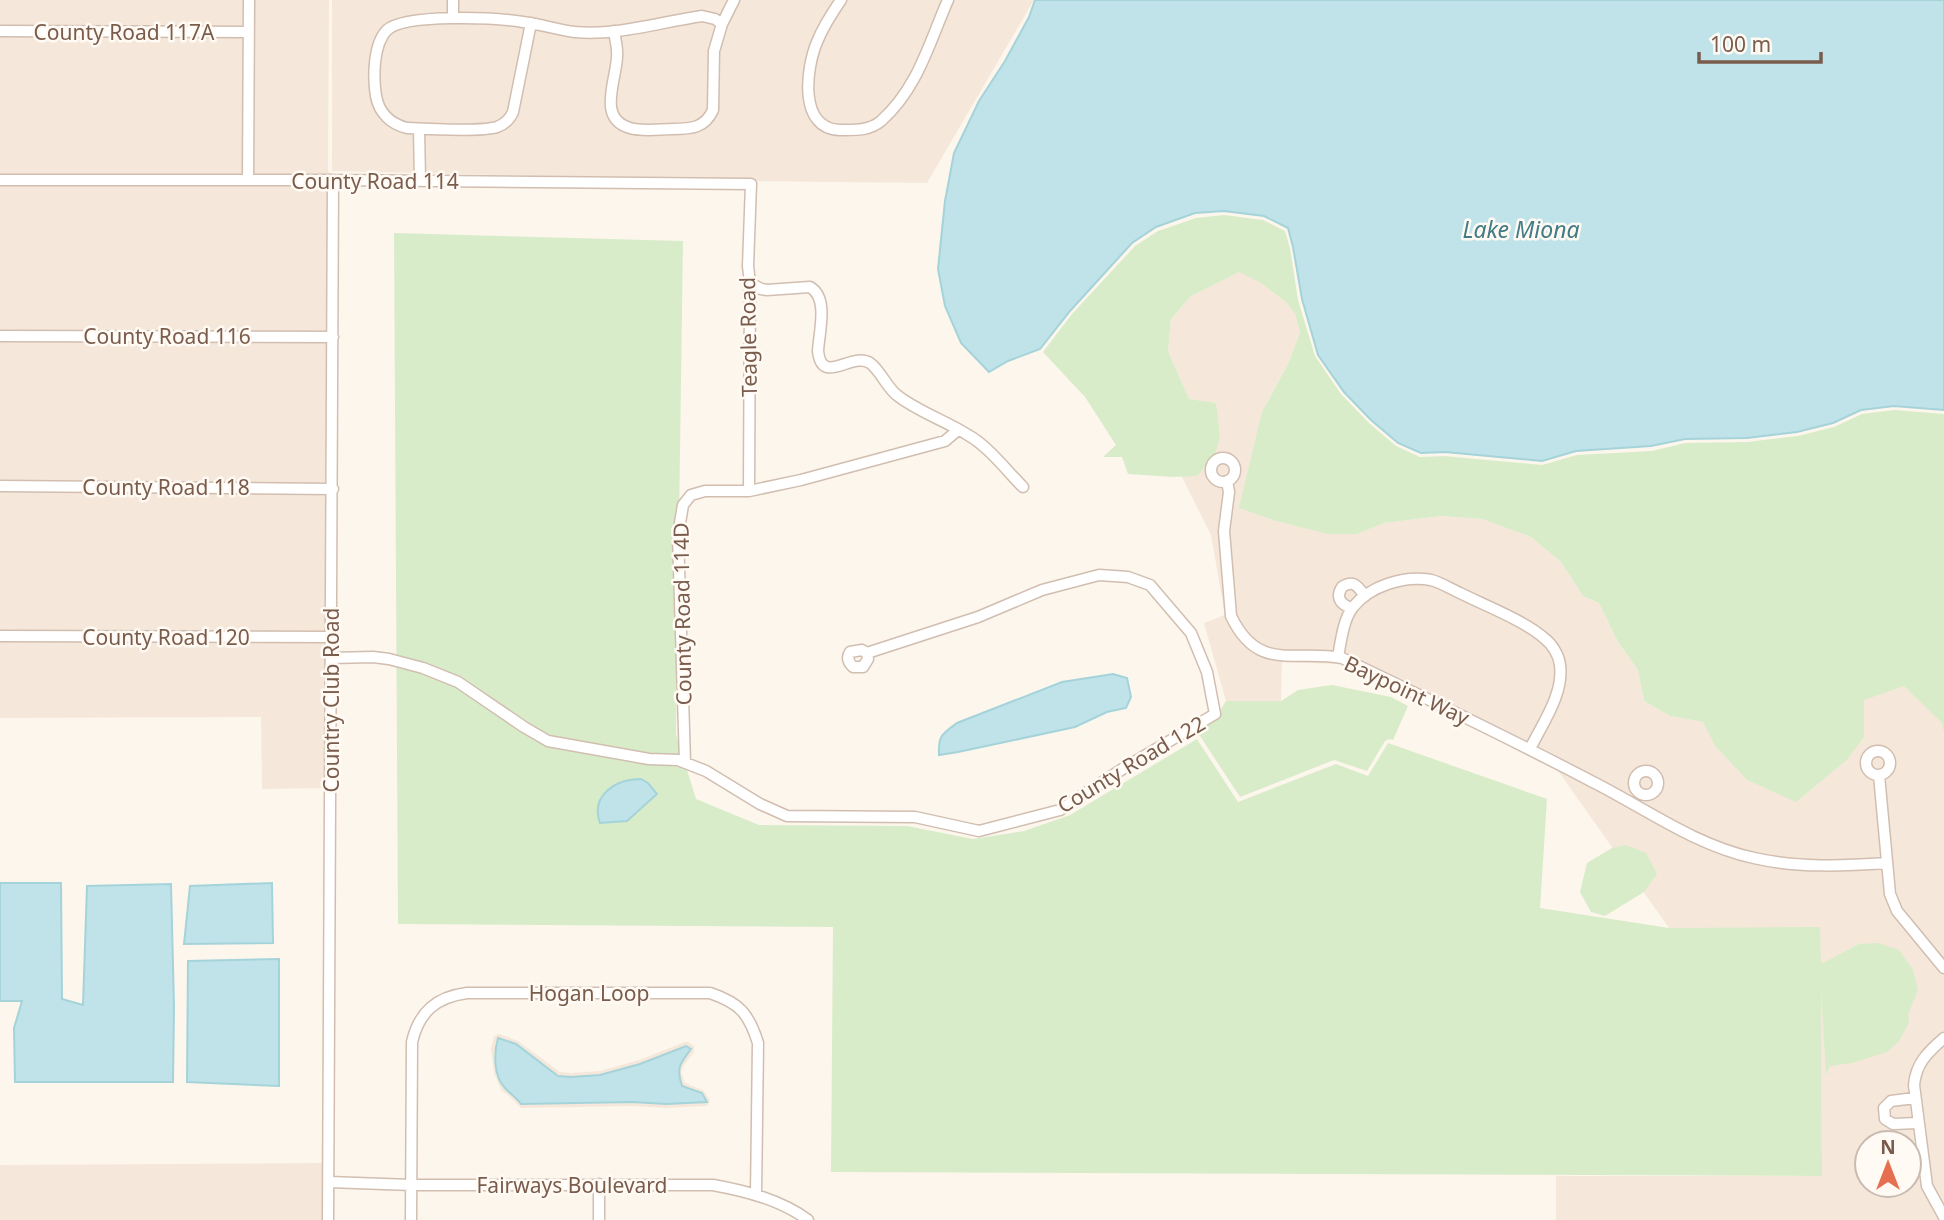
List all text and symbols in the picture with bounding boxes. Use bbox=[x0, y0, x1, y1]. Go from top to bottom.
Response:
street label: County Road 117A bbox=[33, 18, 215, 46]
scale bar bbox=[1699, 21, 1822, 65]
text: 100 m bbox=[1710, 30, 1771, 58]
street label: County Road 114 bbox=[291, 167, 459, 195]
water label: Lake Miona bbox=[1462, 213, 1580, 245]
street label: Teagle Road bbox=[733, 277, 763, 397]
street label: County Road 116 bbox=[83, 322, 251, 350]
street label: County Road 118 bbox=[82, 473, 250, 501]
street label: County Road 114D bbox=[666, 522, 698, 706]
street label: Country Club Road bbox=[317, 608, 345, 792]
street label: County Road 120 bbox=[82, 623, 250, 651]
street label: Baypoint Way bbox=[1340, 649, 1474, 731]
street label: County Road 122 bbox=[1052, 709, 1210, 819]
street label: Hogan Loop bbox=[529, 979, 649, 1007]
north arrow bbox=[1853, 1129, 1923, 1199]
text: N bbox=[1880, 1134, 1896, 1160]
street label: Fairways Boulevard bbox=[476, 1171, 668, 1199]

